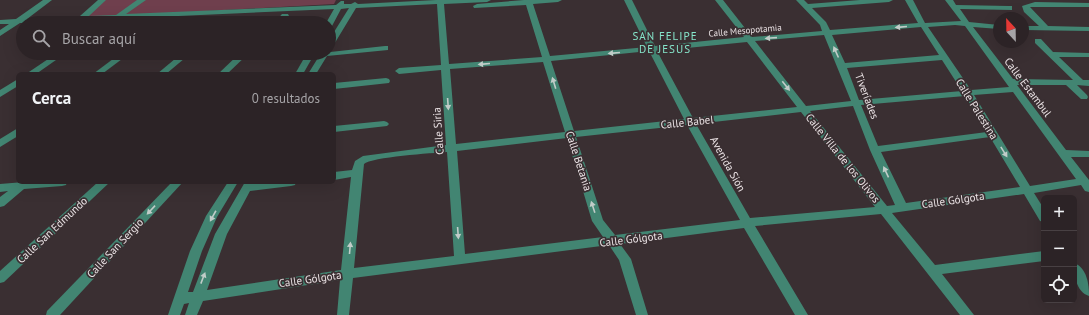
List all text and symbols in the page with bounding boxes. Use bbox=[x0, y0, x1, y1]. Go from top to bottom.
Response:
north arrow bbox=[993, 12, 1029, 48]
search box bbox=[16, 16, 336, 60]
street label: Calle Mesopotamia bbox=[708, 21, 782, 39]
one-way arrow bbox=[895, 24, 907, 31]
icon: search bbox=[30, 27, 52, 49]
text: Buscar aquí bbox=[62, 29, 136, 48]
district label: SAN FELIPE DE JESUS bbox=[632, 29, 698, 56]
one-way arrow bbox=[765, 34, 777, 41]
one-way arrow bbox=[833, 46, 839, 58]
one-way arrow bbox=[608, 50, 620, 56]
street label: Calle Estambul bbox=[1001, 55, 1055, 120]
one-way arrow bbox=[478, 61, 490, 68]
street label: Tiveríades bbox=[852, 71, 882, 121]
street label: Calle Palestina bbox=[953, 76, 1001, 142]
one-way arrow bbox=[551, 77, 557, 89]
one-way arrow bbox=[782, 80, 791, 91]
text: Cerca bbox=[32, 87, 71, 109]
text: 0 resultados bbox=[252, 90, 320, 107]
one-way arrow bbox=[445, 98, 452, 110]
street label: Calle Siria bbox=[429, 107, 447, 155]
street label: Calle Villa de los Olivos bbox=[803, 111, 883, 206]
street label: Calle Babel bbox=[660, 112, 715, 132]
street label: Calle Betania bbox=[563, 129, 595, 193]
street label: Avenida Sión bbox=[707, 134, 749, 194]
one-way arrow bbox=[1000, 147, 1008, 157]
one-way arrow bbox=[883, 166, 889, 178]
street label: Calle Gólgota bbox=[921, 189, 985, 211]
street label: Calle San Edmundo bbox=[14, 194, 90, 266]
map controls bbox=[1041, 195, 1077, 303]
button: + bbox=[1041, 195, 1077, 231]
one-way arrow bbox=[590, 201, 596, 213]
one-way arrow bbox=[146, 205, 156, 215]
one-way arrow bbox=[210, 210, 216, 221]
street label: Calle San Sergio bbox=[84, 215, 146, 281]
one-way arrow bbox=[454, 227, 461, 239]
street label: Calle Gólgota bbox=[599, 228, 663, 250]
button: − bbox=[1041, 231, 1077, 267]
one-way arrow bbox=[346, 242, 353, 254]
button: locate bbox=[1041, 267, 1077, 303]
street label: Calle Gólgota bbox=[278, 268, 342, 290]
one-way arrow bbox=[201, 272, 207, 284]

